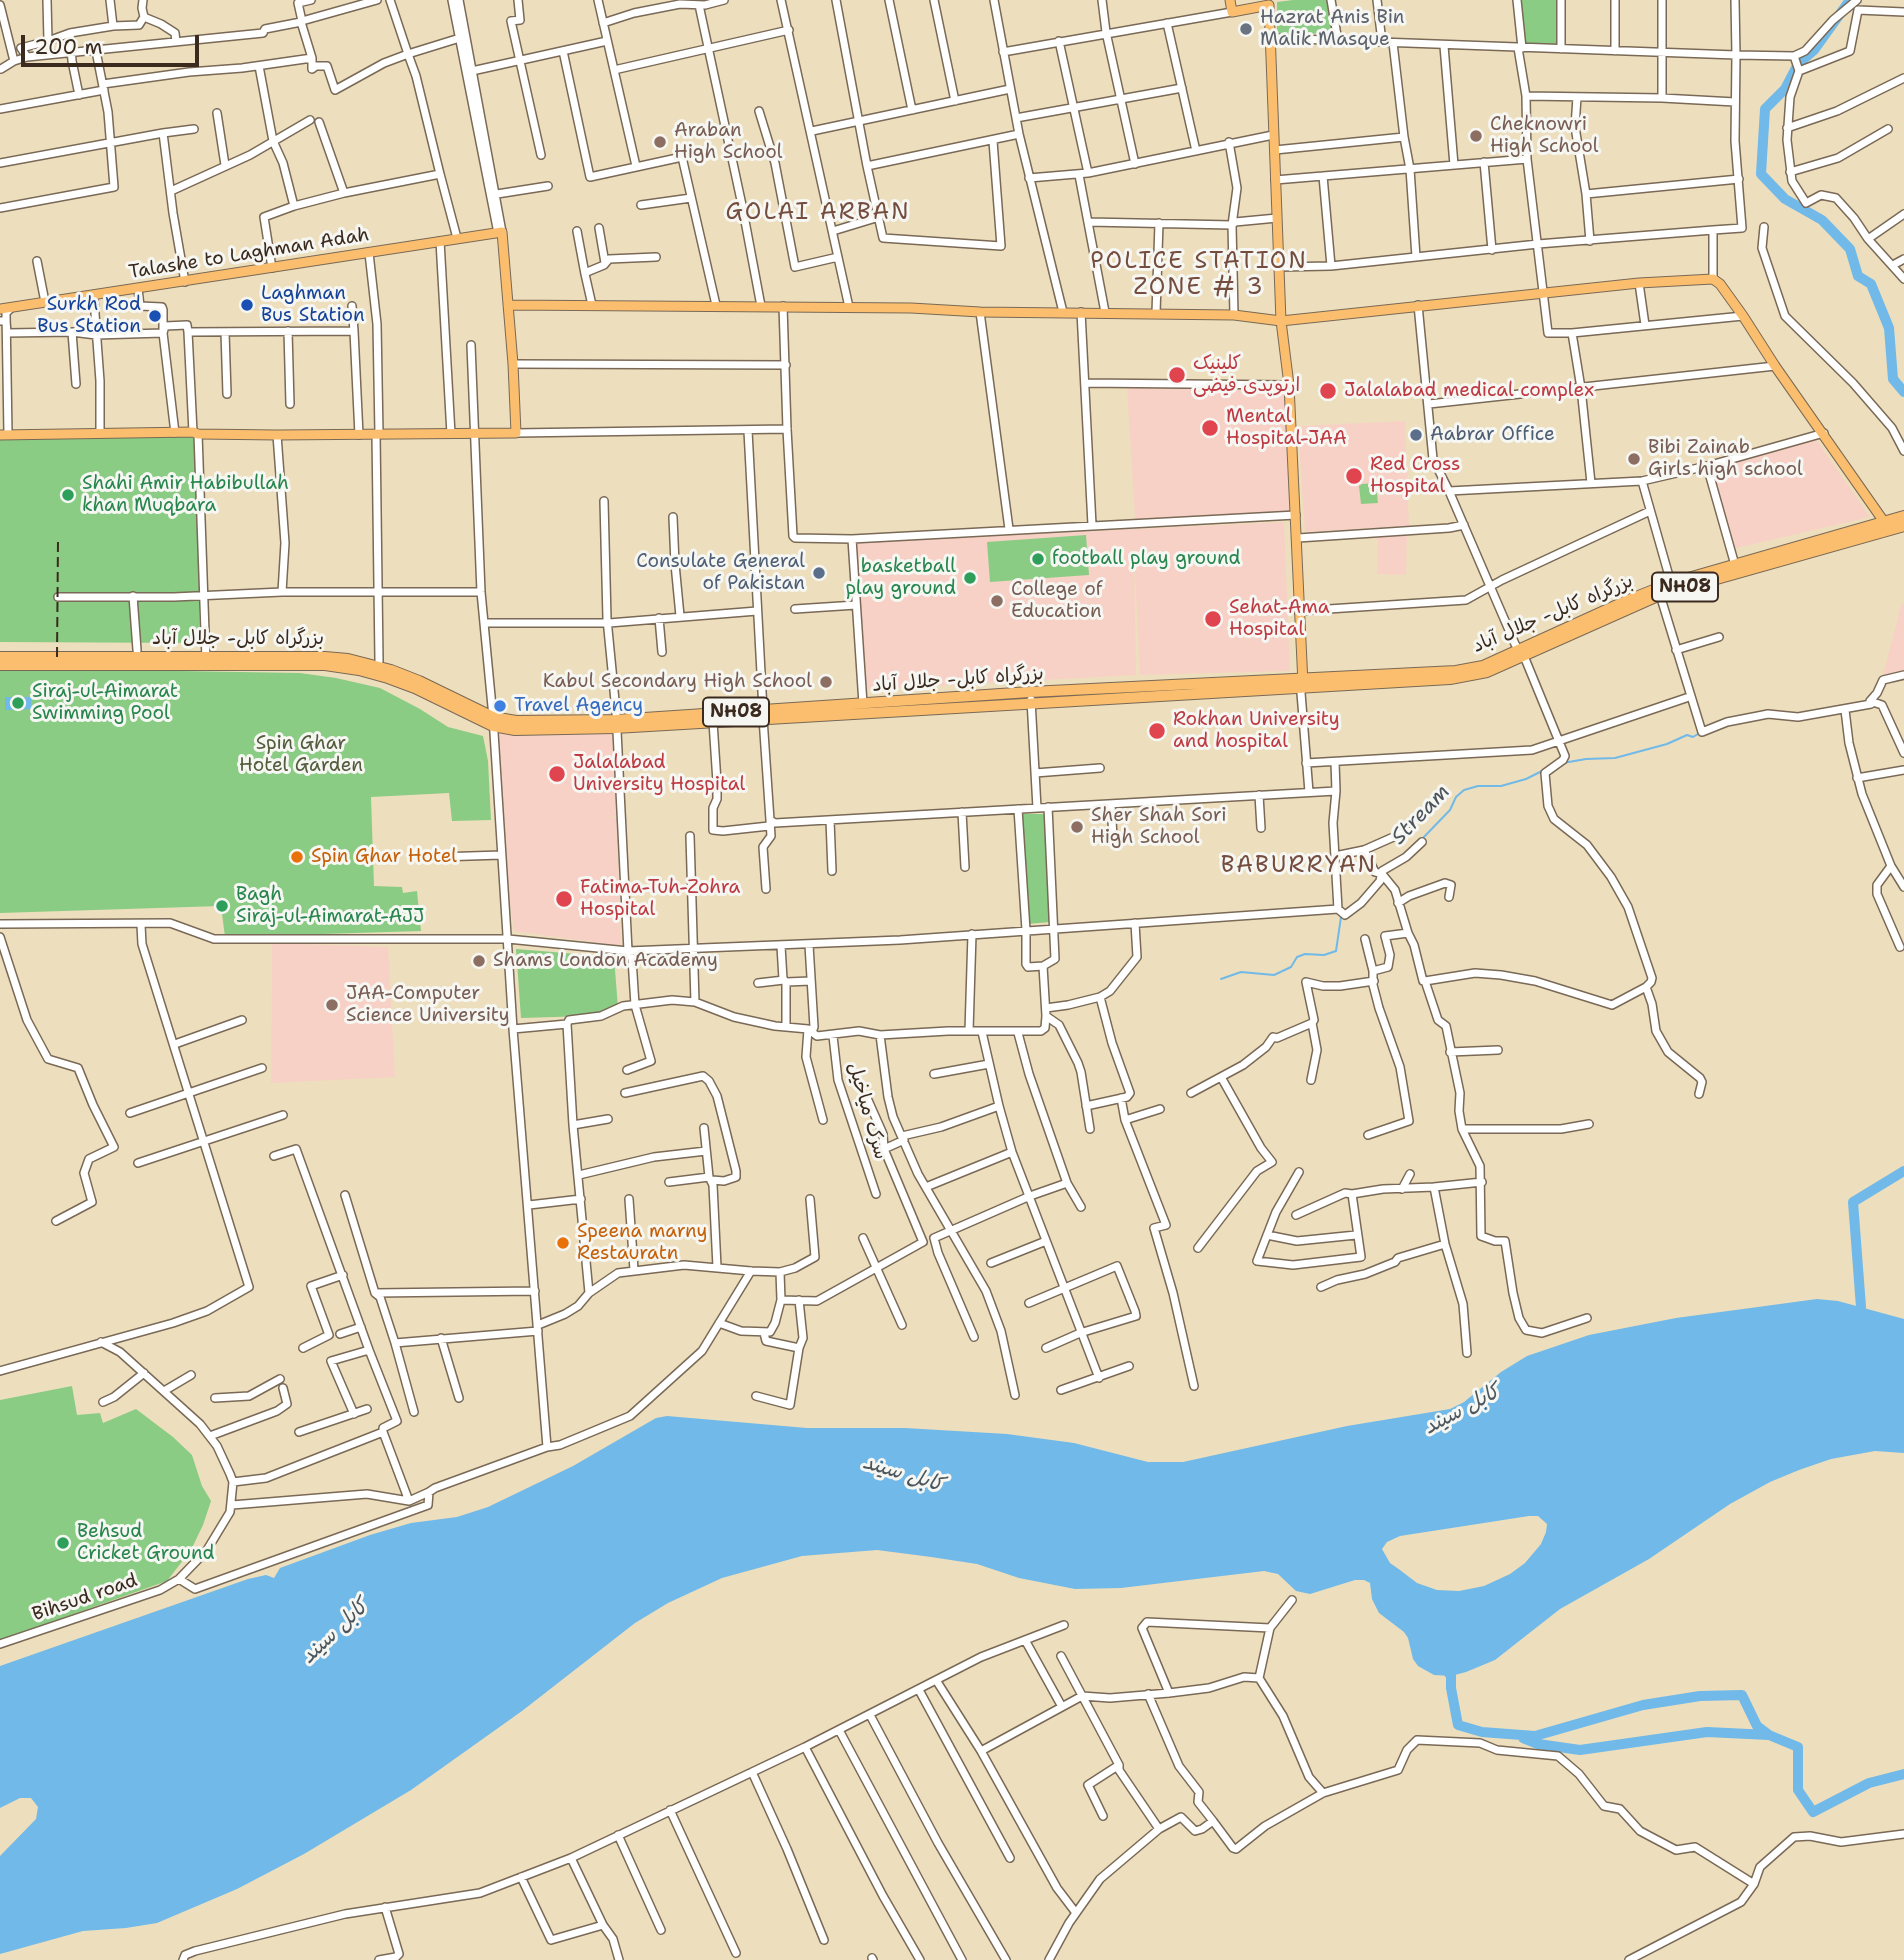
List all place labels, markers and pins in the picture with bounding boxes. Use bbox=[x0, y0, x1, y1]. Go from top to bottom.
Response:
place label: Hazrat Anis Bin Malik Masque bbox=[1260, 7, 1404, 51]
marker: Hazrat Anis Bin Malik Masque bbox=[1238, 21, 1254, 37]
place label: Cheknowri High School bbox=[1490, 114, 1599, 158]
place label: Araban High School bbox=[674, 120, 783, 164]
marker: Cheknowri High School bbox=[1468, 128, 1484, 144]
marker: Araban High School bbox=[652, 134, 668, 150]
place label: Laghman Bus Station bbox=[261, 283, 365, 327]
place label: Surkh Rod Bus Station bbox=[37, 294, 141, 338]
marker: Laghman Bus Station bbox=[239, 297, 255, 313]
marker: Surkh Rod Bus Station bbox=[147, 308, 163, 324]
place label: کلینیک ارتوپدی فیضی bbox=[1193, 353, 1300, 397]
marker: کلینیک ارتوپدی فیضی bbox=[1167, 365, 1187, 385]
place label: Jalalabad medical complex bbox=[1344, 380, 1594, 402]
marker: Jalalabad medical complex bbox=[1318, 381, 1338, 401]
place label: Mental Hospital-JAA bbox=[1226, 406, 1347, 450]
marker: Mental Hospital-JAA bbox=[1200, 418, 1220, 438]
place label: Aabrar Office bbox=[1430, 424, 1555, 446]
marker: Aabrar Office bbox=[1408, 427, 1424, 443]
place label: Bibi Zainab Girls high school bbox=[1648, 437, 1803, 481]
marker: Bibi Zainab Girls high school bbox=[1626, 451, 1642, 467]
place label: Red Cross Hospital bbox=[1370, 454, 1460, 498]
marker: Red Cross Hospital bbox=[1344, 466, 1364, 486]
place label: Shahi Amir Habibullah khan Muqbara bbox=[82, 473, 289, 517]
marker: Shahi Amir Habibullah khan Muqbara bbox=[60, 487, 76, 503]
place label: football play ground bbox=[1052, 548, 1241, 570]
place label: Consulate General of Pakistan bbox=[636, 551, 805, 595]
marker: football play ground bbox=[1030, 551, 1046, 567]
place label: basketball play ground bbox=[845, 556, 956, 600]
marker: Consulate General of Pakistan bbox=[811, 565, 827, 581]
marker: basketball play ground bbox=[962, 570, 978, 586]
place label: College of Education bbox=[1011, 579, 1103, 623]
marker: College of Education bbox=[989, 593, 1005, 609]
place label: Sehat-Ama Hospital bbox=[1229, 597, 1330, 641]
marker: Sehat-Ama Hospital bbox=[1203, 609, 1223, 629]
place label: Kabul Secondary High School bbox=[543, 671, 812, 693]
marker: Kabul Secondary High School bbox=[818, 674, 834, 690]
place label: Siraj-ul-Aimarat Swimming Pool bbox=[32, 681, 178, 725]
marker: Siraj-ul-Aimarat Swimming Pool bbox=[10, 695, 26, 711]
place label: Travel Agency bbox=[514, 695, 643, 717]
marker: Travel Agency bbox=[492, 698, 508, 714]
place label: Rokhan University and hospital bbox=[1173, 709, 1340, 753]
marker: Rokhan University and hospital bbox=[1147, 721, 1167, 741]
place label: Jalalabad University Hospital bbox=[573, 752, 745, 796]
marker: Jalalabad University Hospital bbox=[547, 764, 567, 784]
place label: Sher Shah Sori High School bbox=[1091, 805, 1227, 849]
marker: Sher Shah Sori High School bbox=[1069, 819, 1085, 835]
place label: Spin Ghar Hotel bbox=[311, 846, 457, 868]
marker: Spin Ghar Hotel bbox=[289, 849, 305, 865]
place label: Fatima-Tuh-Zohra Hospital bbox=[580, 877, 740, 921]
place label: Bagh Siraj-ul-Aimarat-AJJ bbox=[236, 884, 424, 928]
marker: Fatima-Tuh-Zohra Hospital bbox=[554, 889, 574, 909]
marker: Bagh Siraj-ul-Aimarat-AJJ bbox=[214, 898, 230, 914]
place label: Shams London Academy bbox=[493, 950, 718, 972]
marker: Shams London Academy bbox=[471, 953, 487, 969]
place label: JAA-Computer Science University bbox=[346, 983, 510, 1027]
marker: JAA-Computer Science University bbox=[324, 997, 340, 1013]
place label: Speena marny Restauratn bbox=[577, 1221, 707, 1265]
marker: Speena marny Restauratn bbox=[555, 1235, 571, 1251]
place label: Behsud Cricket Ground bbox=[77, 1521, 215, 1565]
marker: Behsud Cricket Ground bbox=[55, 1535, 71, 1551]

